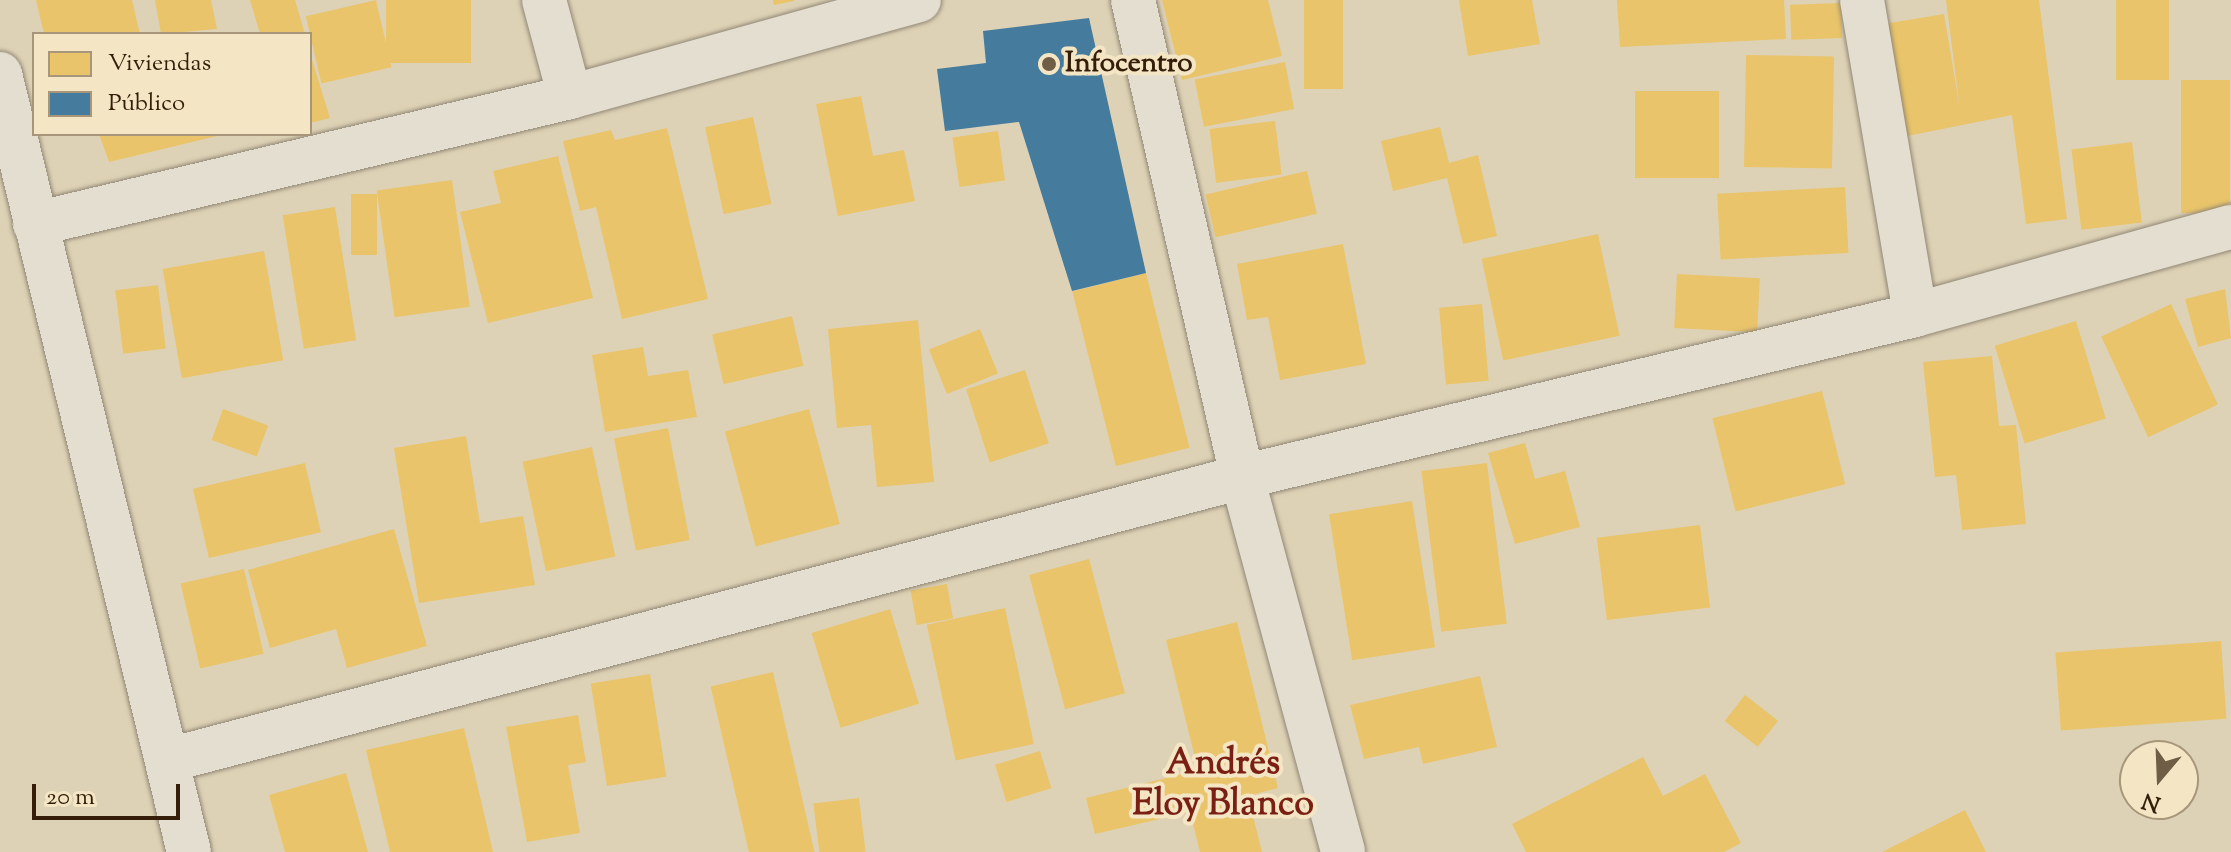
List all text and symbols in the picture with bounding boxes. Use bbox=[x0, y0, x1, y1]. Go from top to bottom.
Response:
legend bbox=[32, 32, 312, 136]
text: Viviendas bbox=[108, 47, 211, 81]
place label: Infocentro bbox=[1065, 47, 1193, 81]
marker: Infocentro bbox=[1040, 55, 1058, 73]
text: Público bbox=[108, 87, 185, 121]
north arrow bbox=[2119, 740, 2199, 820]
district label: Andrés Eloy Blanco bbox=[1132, 742, 1314, 827]
scale bar bbox=[36, 768, 184, 818]
text: 20 m bbox=[46, 781, 95, 815]
text: N bbox=[2138, 783, 2165, 819]

